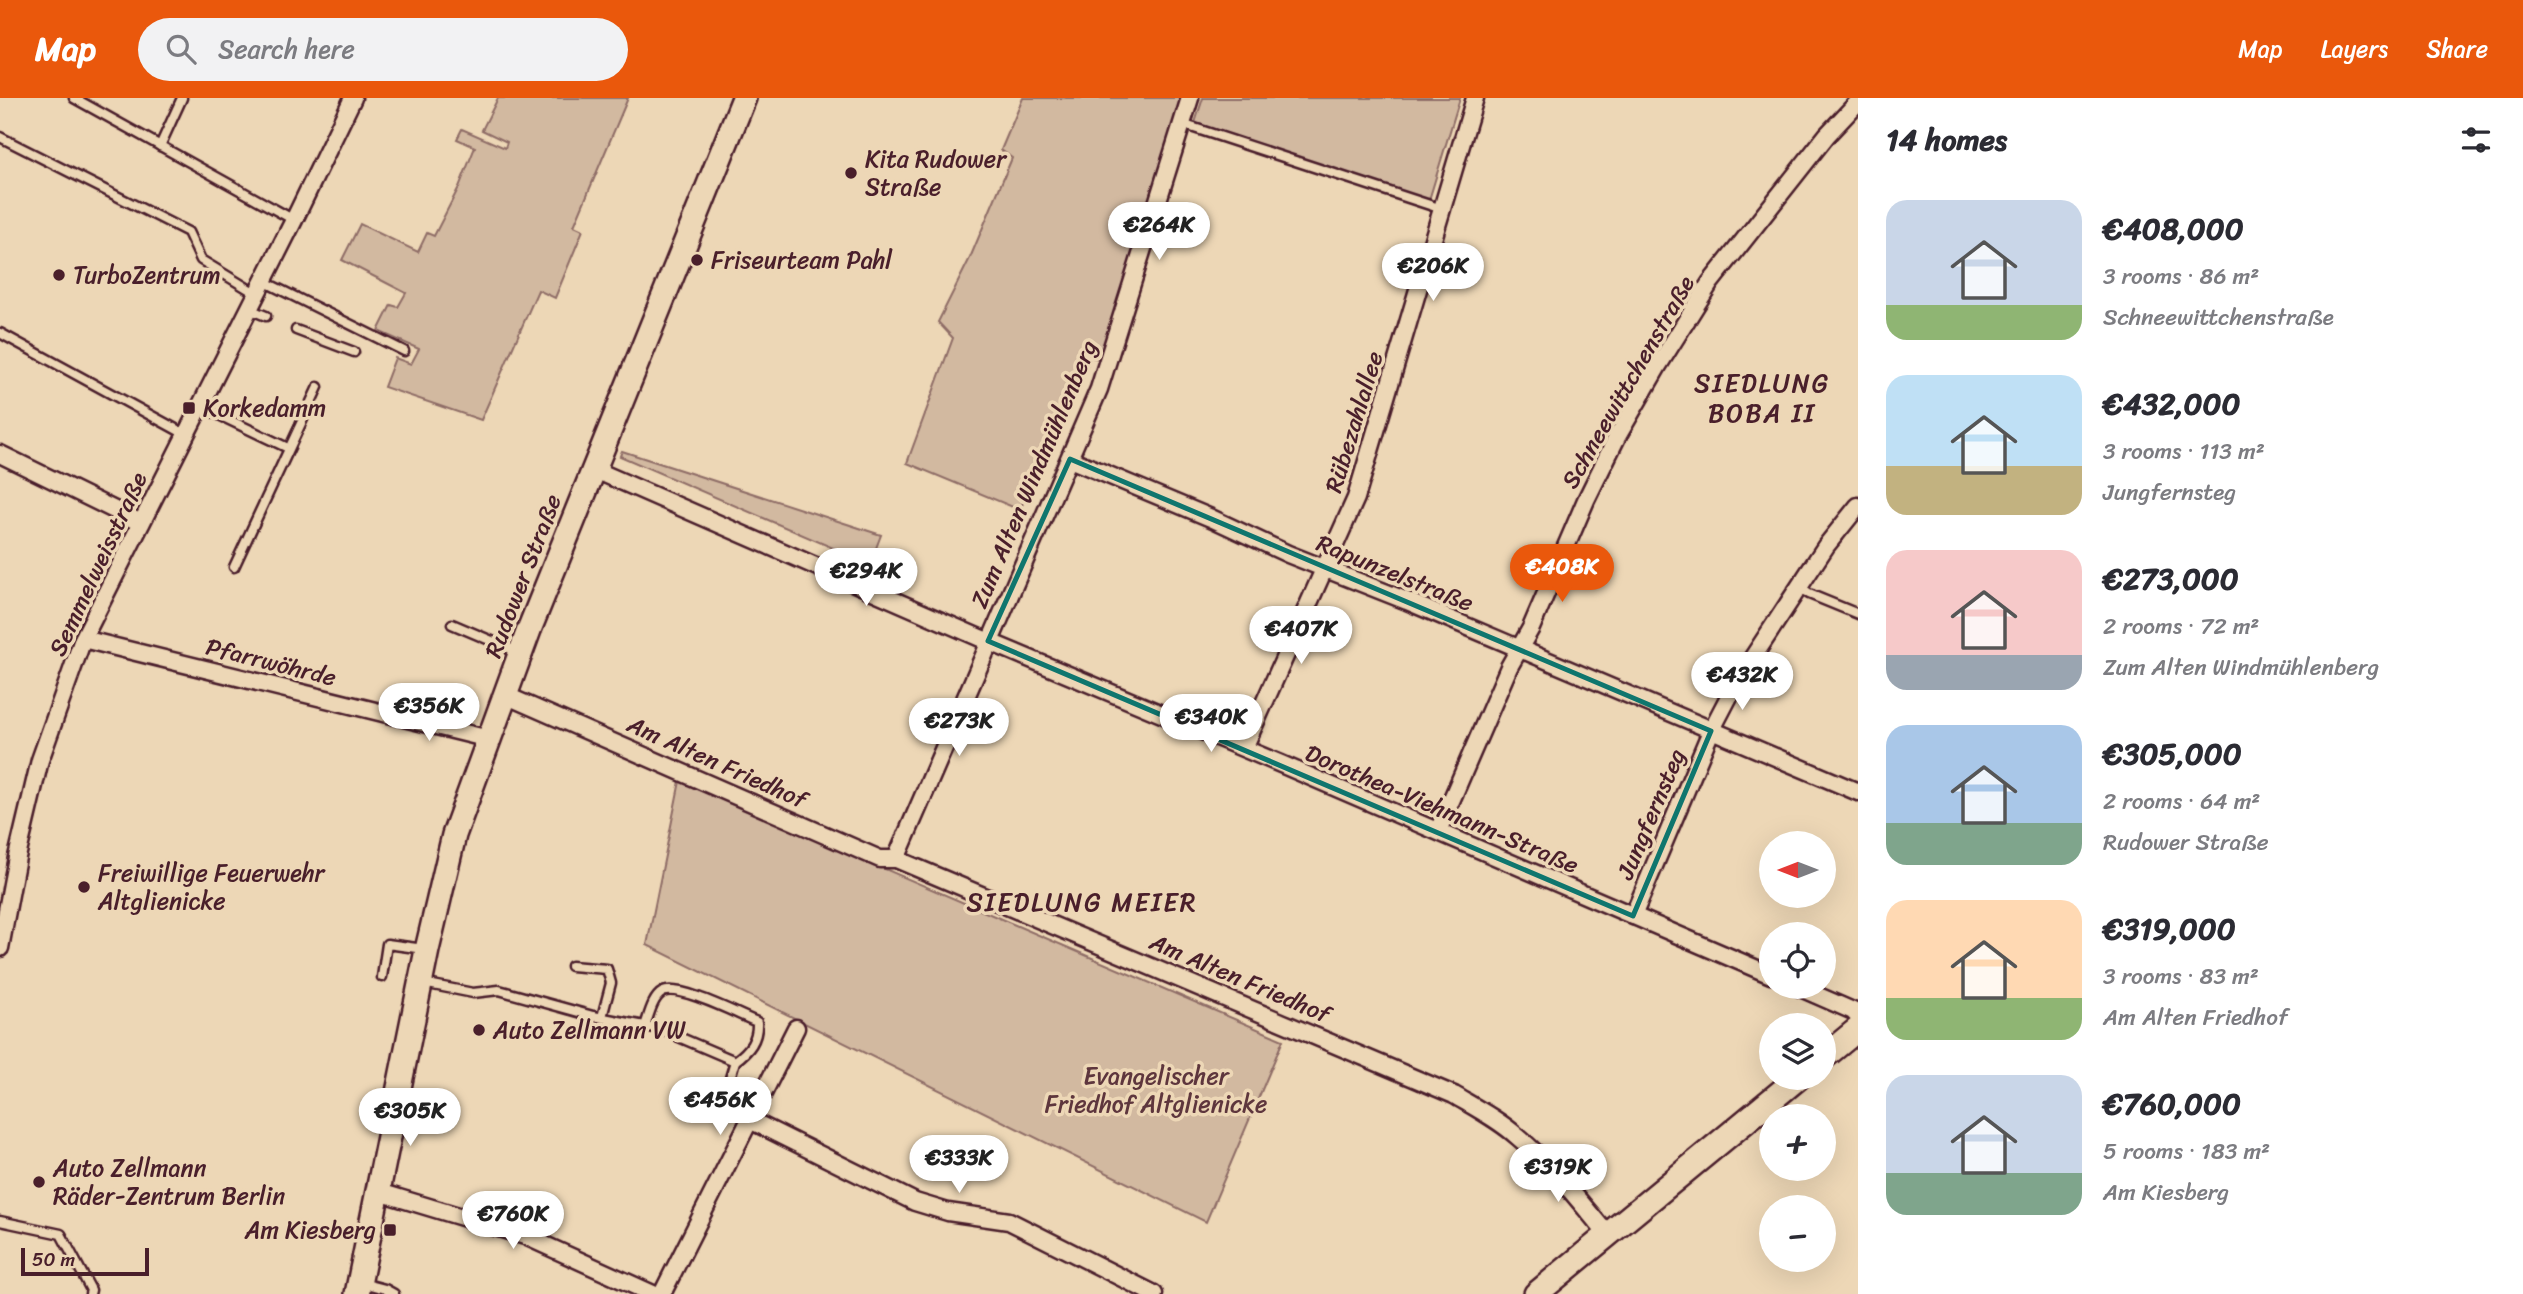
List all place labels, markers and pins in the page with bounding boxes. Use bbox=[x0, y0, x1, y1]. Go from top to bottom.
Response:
place label: Kita Rudower Straße bbox=[865, 138, 1008, 208]
marker: Kita Rudower Straße bbox=[843, 165, 859, 181]
pin: €264K bbox=[1110, 202, 1208, 262]
place label: Friseurteam Pahl bbox=[711, 239, 893, 281]
pin: €206K bbox=[1384, 244, 1482, 303]
marker: Friseurteam Pahl bbox=[689, 252, 705, 268]
place label: TurboZentrum bbox=[73, 254, 221, 296]
marker: TurboZentrum bbox=[51, 267, 67, 283]
place label: Korkedamm bbox=[203, 387, 326, 429]
marker: Korkedamm bbox=[181, 400, 197, 416]
pin: €408K bbox=[1513, 545, 1611, 604]
pin: €294K bbox=[817, 548, 915, 608]
pin: €407K bbox=[1252, 606, 1350, 666]
pin: €432K bbox=[1693, 652, 1791, 712]
pin: €356K bbox=[380, 684, 478, 743]
pin: €340K bbox=[1162, 694, 1260, 754]
pin: €273K bbox=[910, 698, 1008, 758]
place label: Freiwillige Feuerwehr Altglienicke bbox=[97, 852, 327, 922]
marker: Freiwillige Feuerwehr Altglienicke bbox=[76, 879, 92, 895]
place label: Auto Zellmann VW bbox=[492, 1009, 686, 1051]
marker: Auto Zellmann VW bbox=[471, 1022, 487, 1038]
pin: €456K bbox=[671, 1077, 769, 1137]
pin: €305K bbox=[361, 1088, 459, 1148]
pin: €333K bbox=[910, 1136, 1008, 1195]
pin: €319K bbox=[1509, 1144, 1607, 1204]
place label: Auto Zellmann Räder-Zentrum Berlin bbox=[52, 1147, 285, 1217]
marker: Auto Zellmann Räder-Zentrum Berlin bbox=[31, 1174, 47, 1190]
pin: €760K bbox=[464, 1192, 562, 1251]
place label: Am Kiesberg bbox=[244, 1209, 376, 1251]
marker: Am Kiesberg bbox=[382, 1222, 398, 1238]

